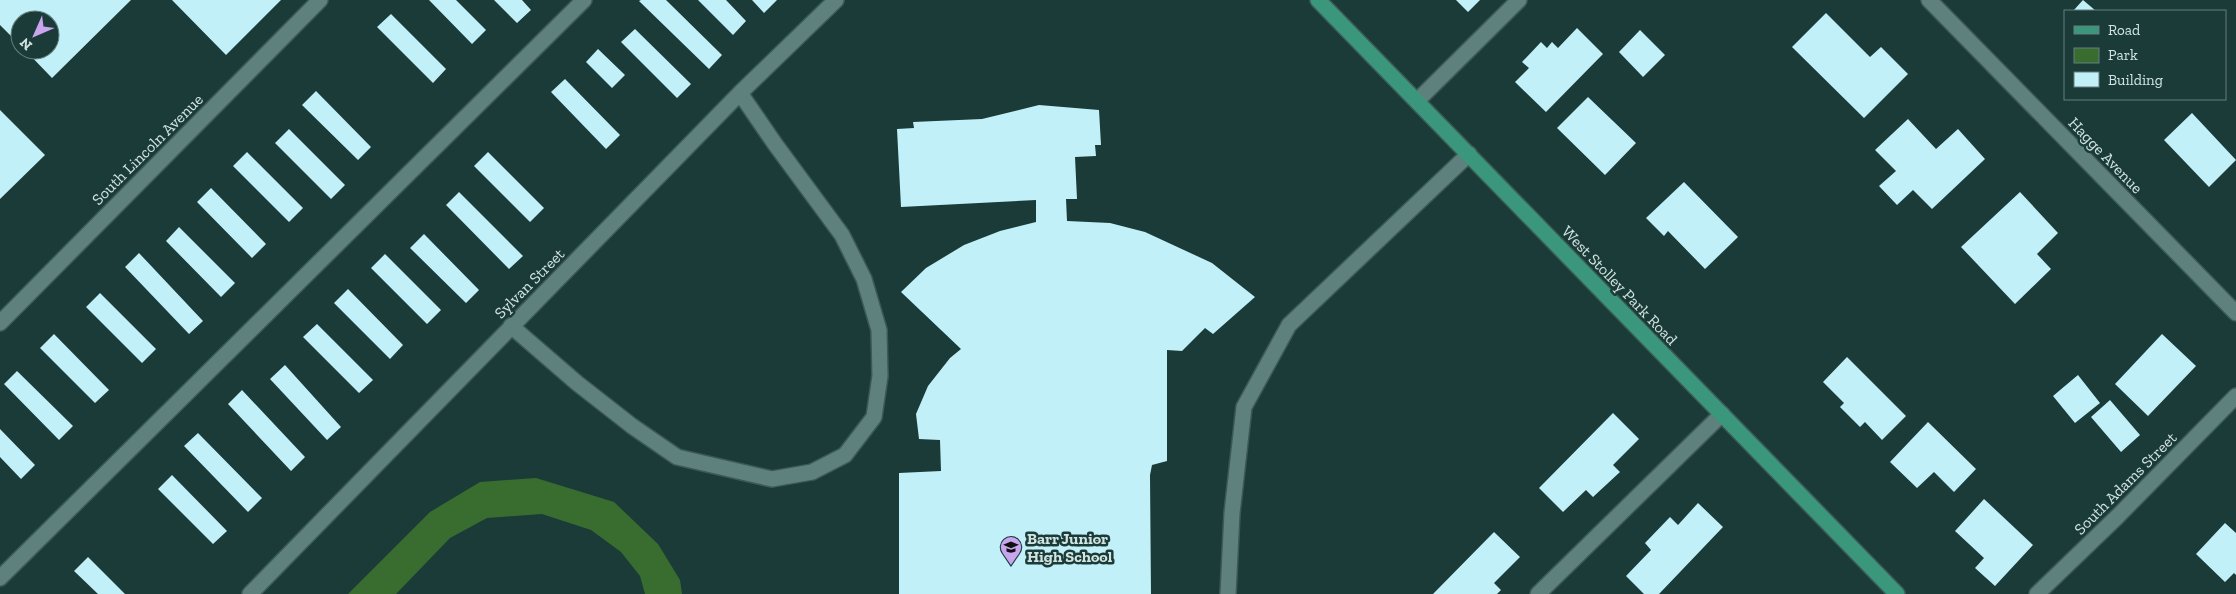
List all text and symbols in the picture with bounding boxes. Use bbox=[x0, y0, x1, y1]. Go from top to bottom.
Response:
north arrow bbox=[10, 10, 60, 60]
legend bbox=[2064, 10, 2226, 100]
text: Road bbox=[2108, 21, 2141, 39]
text: N bbox=[16, 34, 36, 54]
text: Park bbox=[2108, 46, 2138, 64]
text: Building bbox=[2108, 71, 2163, 89]
street label: South Lincoln Avenue bbox=[88, 90, 207, 209]
street label: Hagge Avenue bbox=[2065, 113, 2147, 197]
street label: West Stolley Park Road bbox=[1558, 222, 1681, 349]
street label: Sylvan Street bbox=[490, 244, 568, 322]
street label: South Adams Street bbox=[2070, 428, 2181, 538]
place label: Barr Junior High School bbox=[1027, 529, 1113, 566]
school or university icon: Barr Junior High School bbox=[999, 535, 1023, 566]

